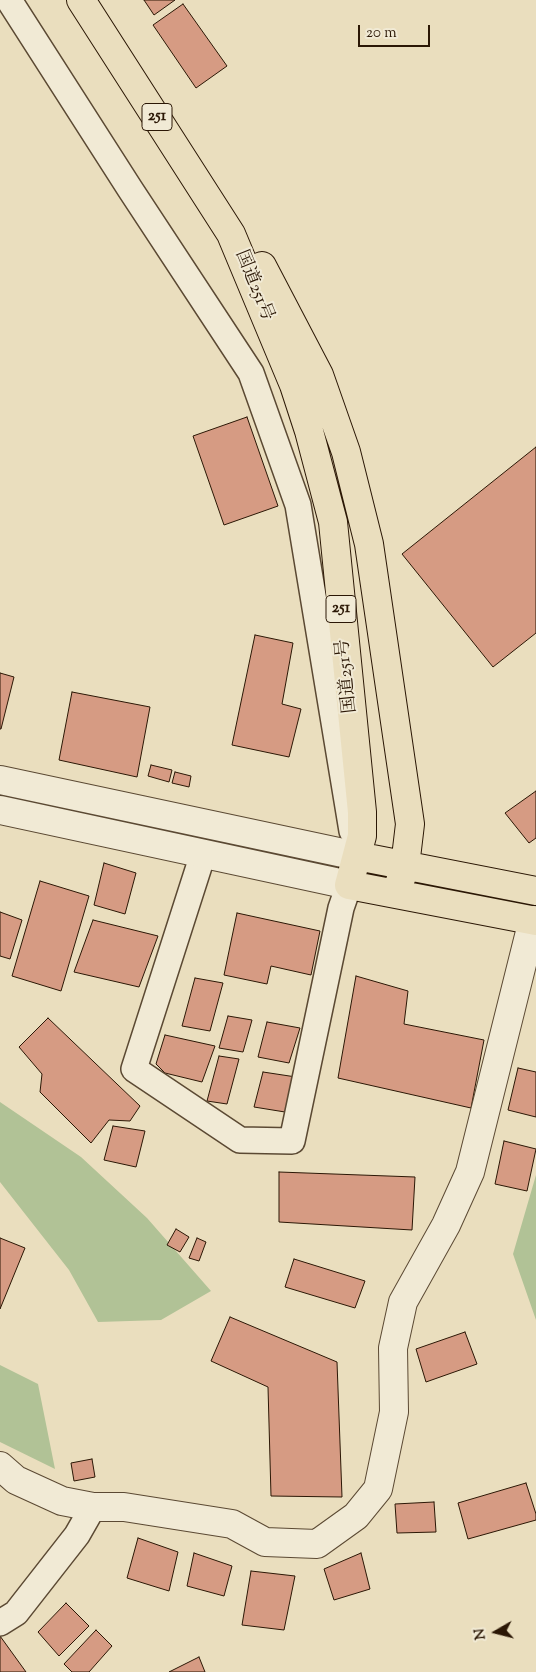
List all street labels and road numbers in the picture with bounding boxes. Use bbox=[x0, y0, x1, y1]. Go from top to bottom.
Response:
road number: 251 bbox=[142, 104, 172, 130]
street label: 国道251号 bbox=[229, 247, 277, 325]
road number: 251 bbox=[326, 596, 356, 622]
street label: 国道251号 bbox=[333, 638, 363, 714]

